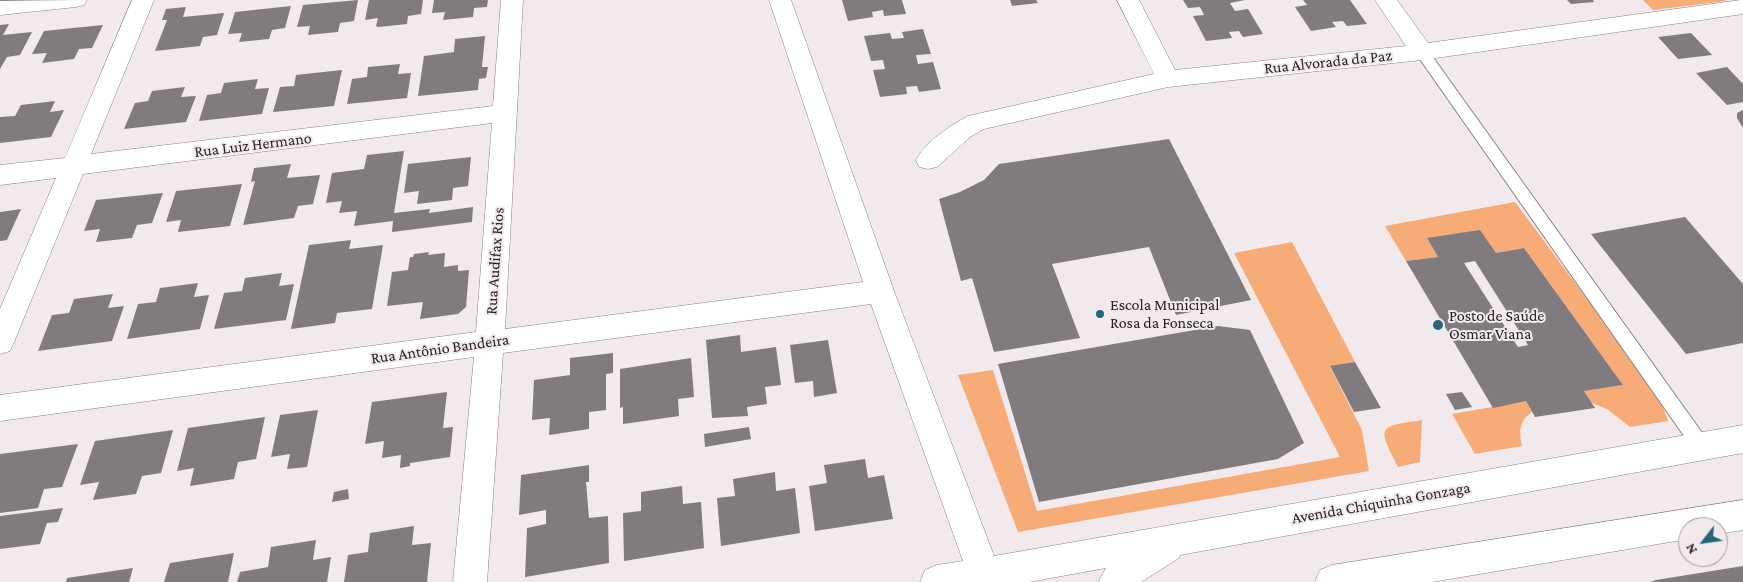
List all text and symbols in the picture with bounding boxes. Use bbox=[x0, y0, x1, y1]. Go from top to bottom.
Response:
street label: Rua Alvorada da Paz bbox=[1263, 46, 1393, 78]
street label: Rua Luiz Hermano bbox=[193, 128, 313, 162]
street label: Rua Audifax Rios bbox=[482, 207, 508, 315]
place label: Escola Municipal Rosa da Fonseca bbox=[1110, 295, 1219, 333]
place label: Posto de Saúde Osmar Viana bbox=[1449, 306, 1544, 344]
marker: Escola Municipal Rosa da Fonseca bbox=[1094, 308, 1106, 320]
marker: Posto de Saúde Osmar Viana bbox=[1431, 318, 1445, 332]
street label: Rua Antônio Bandeira bbox=[370, 330, 510, 368]
street label: Avenida Chiquinha Gonzaga bbox=[1290, 478, 1472, 528]
north arrow bbox=[1678, 517, 1728, 567]
text: N bbox=[1682, 541, 1700, 557]

